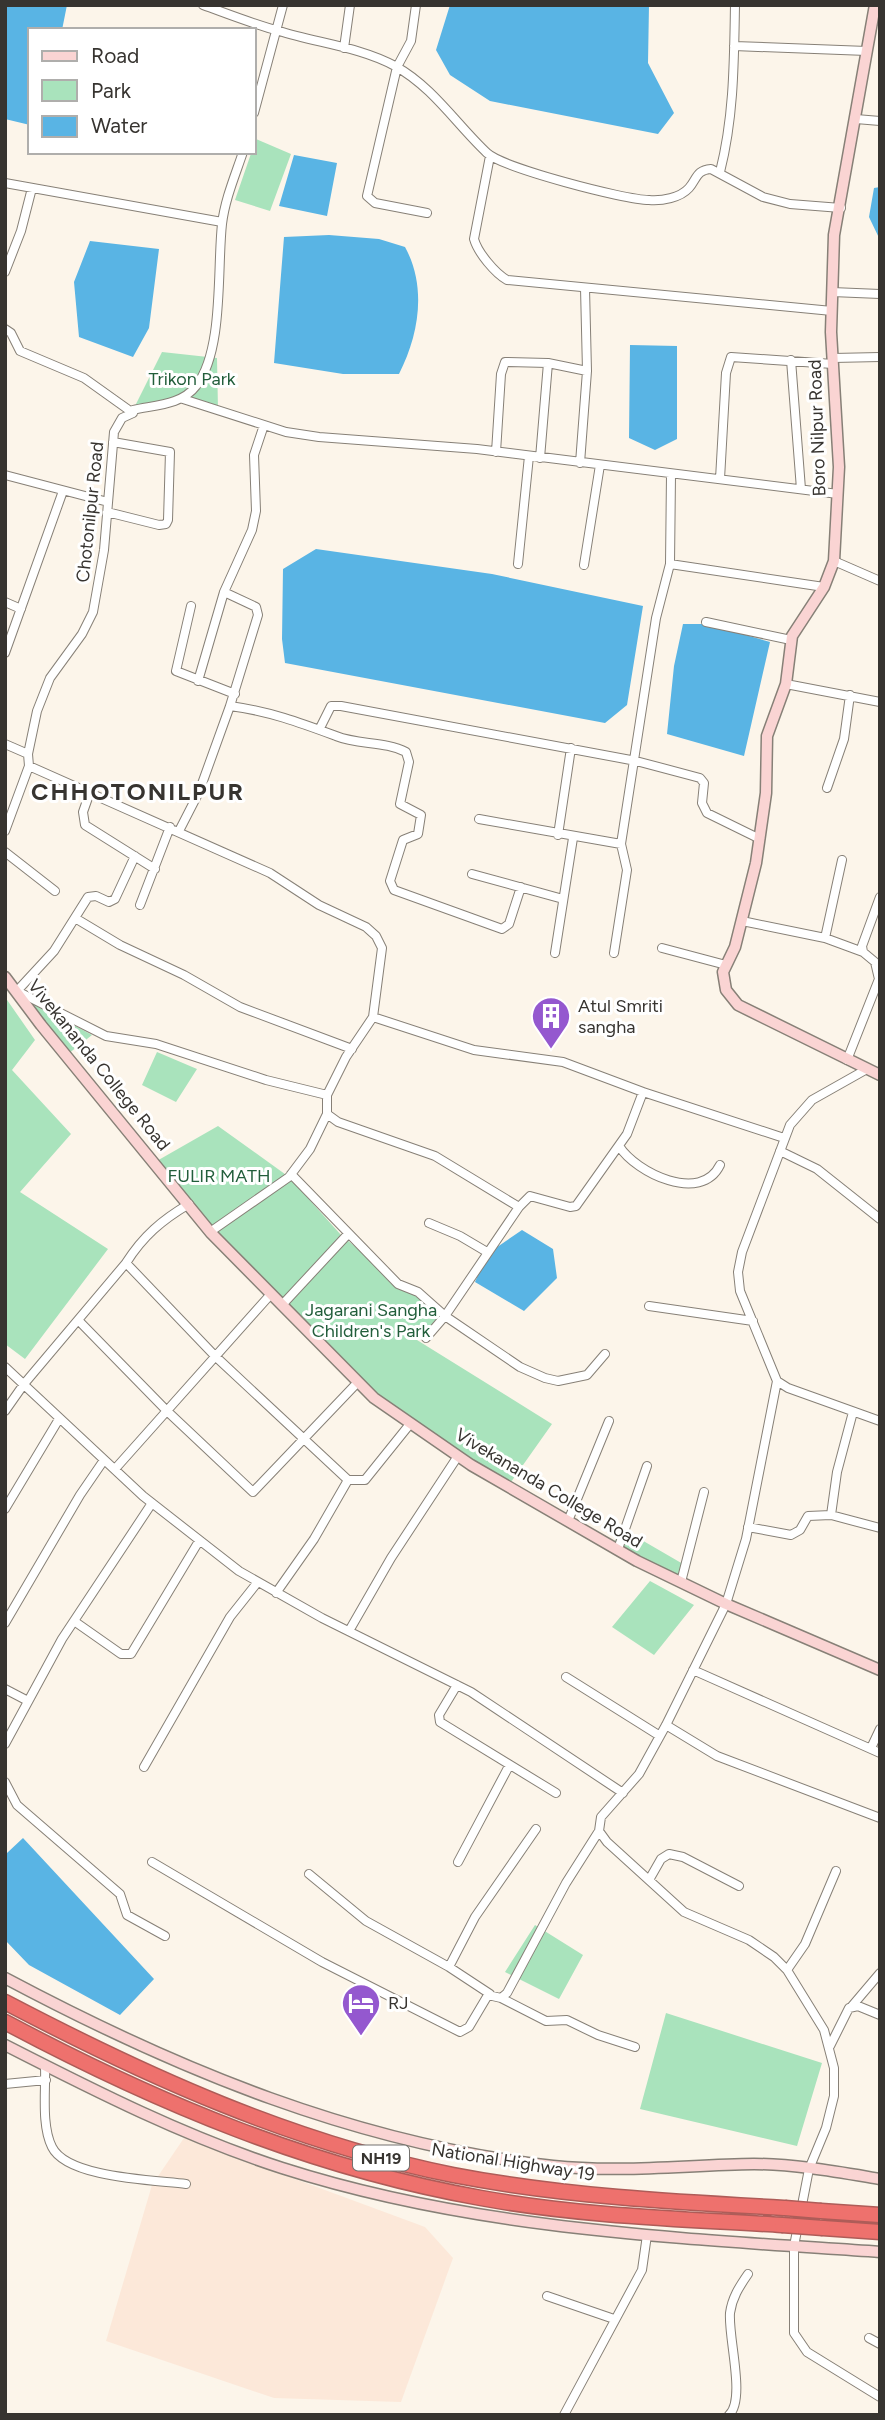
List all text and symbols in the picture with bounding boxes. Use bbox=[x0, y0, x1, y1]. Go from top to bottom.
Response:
legend bbox=[28, 28, 256, 154]
text: Road bbox=[91, 43, 139, 68]
text: Park bbox=[91, 78, 132, 103]
text: Water bbox=[91, 113, 147, 138]
street label: Boro Nilpur Road bbox=[804, 359, 830, 497]
park label: Trikon Park bbox=[148, 368, 236, 390]
street label: Chotonilpur Road bbox=[72, 440, 108, 584]
district label: CHHOTONILPUR bbox=[31, 777, 245, 806]
street label: Vivekananda College Road bbox=[23, 975, 175, 1155]
building icon: Atul Smriti sangha bbox=[530, 995, 572, 1050]
place label: Atul Smriti sangha bbox=[578, 995, 663, 1038]
park label: FULIR MATH bbox=[167, 1165, 271, 1187]
park label: Jagarani Sangha Children's Park bbox=[305, 1299, 437, 1342]
street label: Vivekananda College Road bbox=[452, 1423, 646, 1553]
hotel icon: RJ bbox=[340, 1982, 382, 2037]
place label: RJ bbox=[388, 1992, 409, 2014]
street label: National Highway 19 bbox=[430, 2138, 596, 2186]
road number: NH19 bbox=[353, 2146, 409, 2170]

